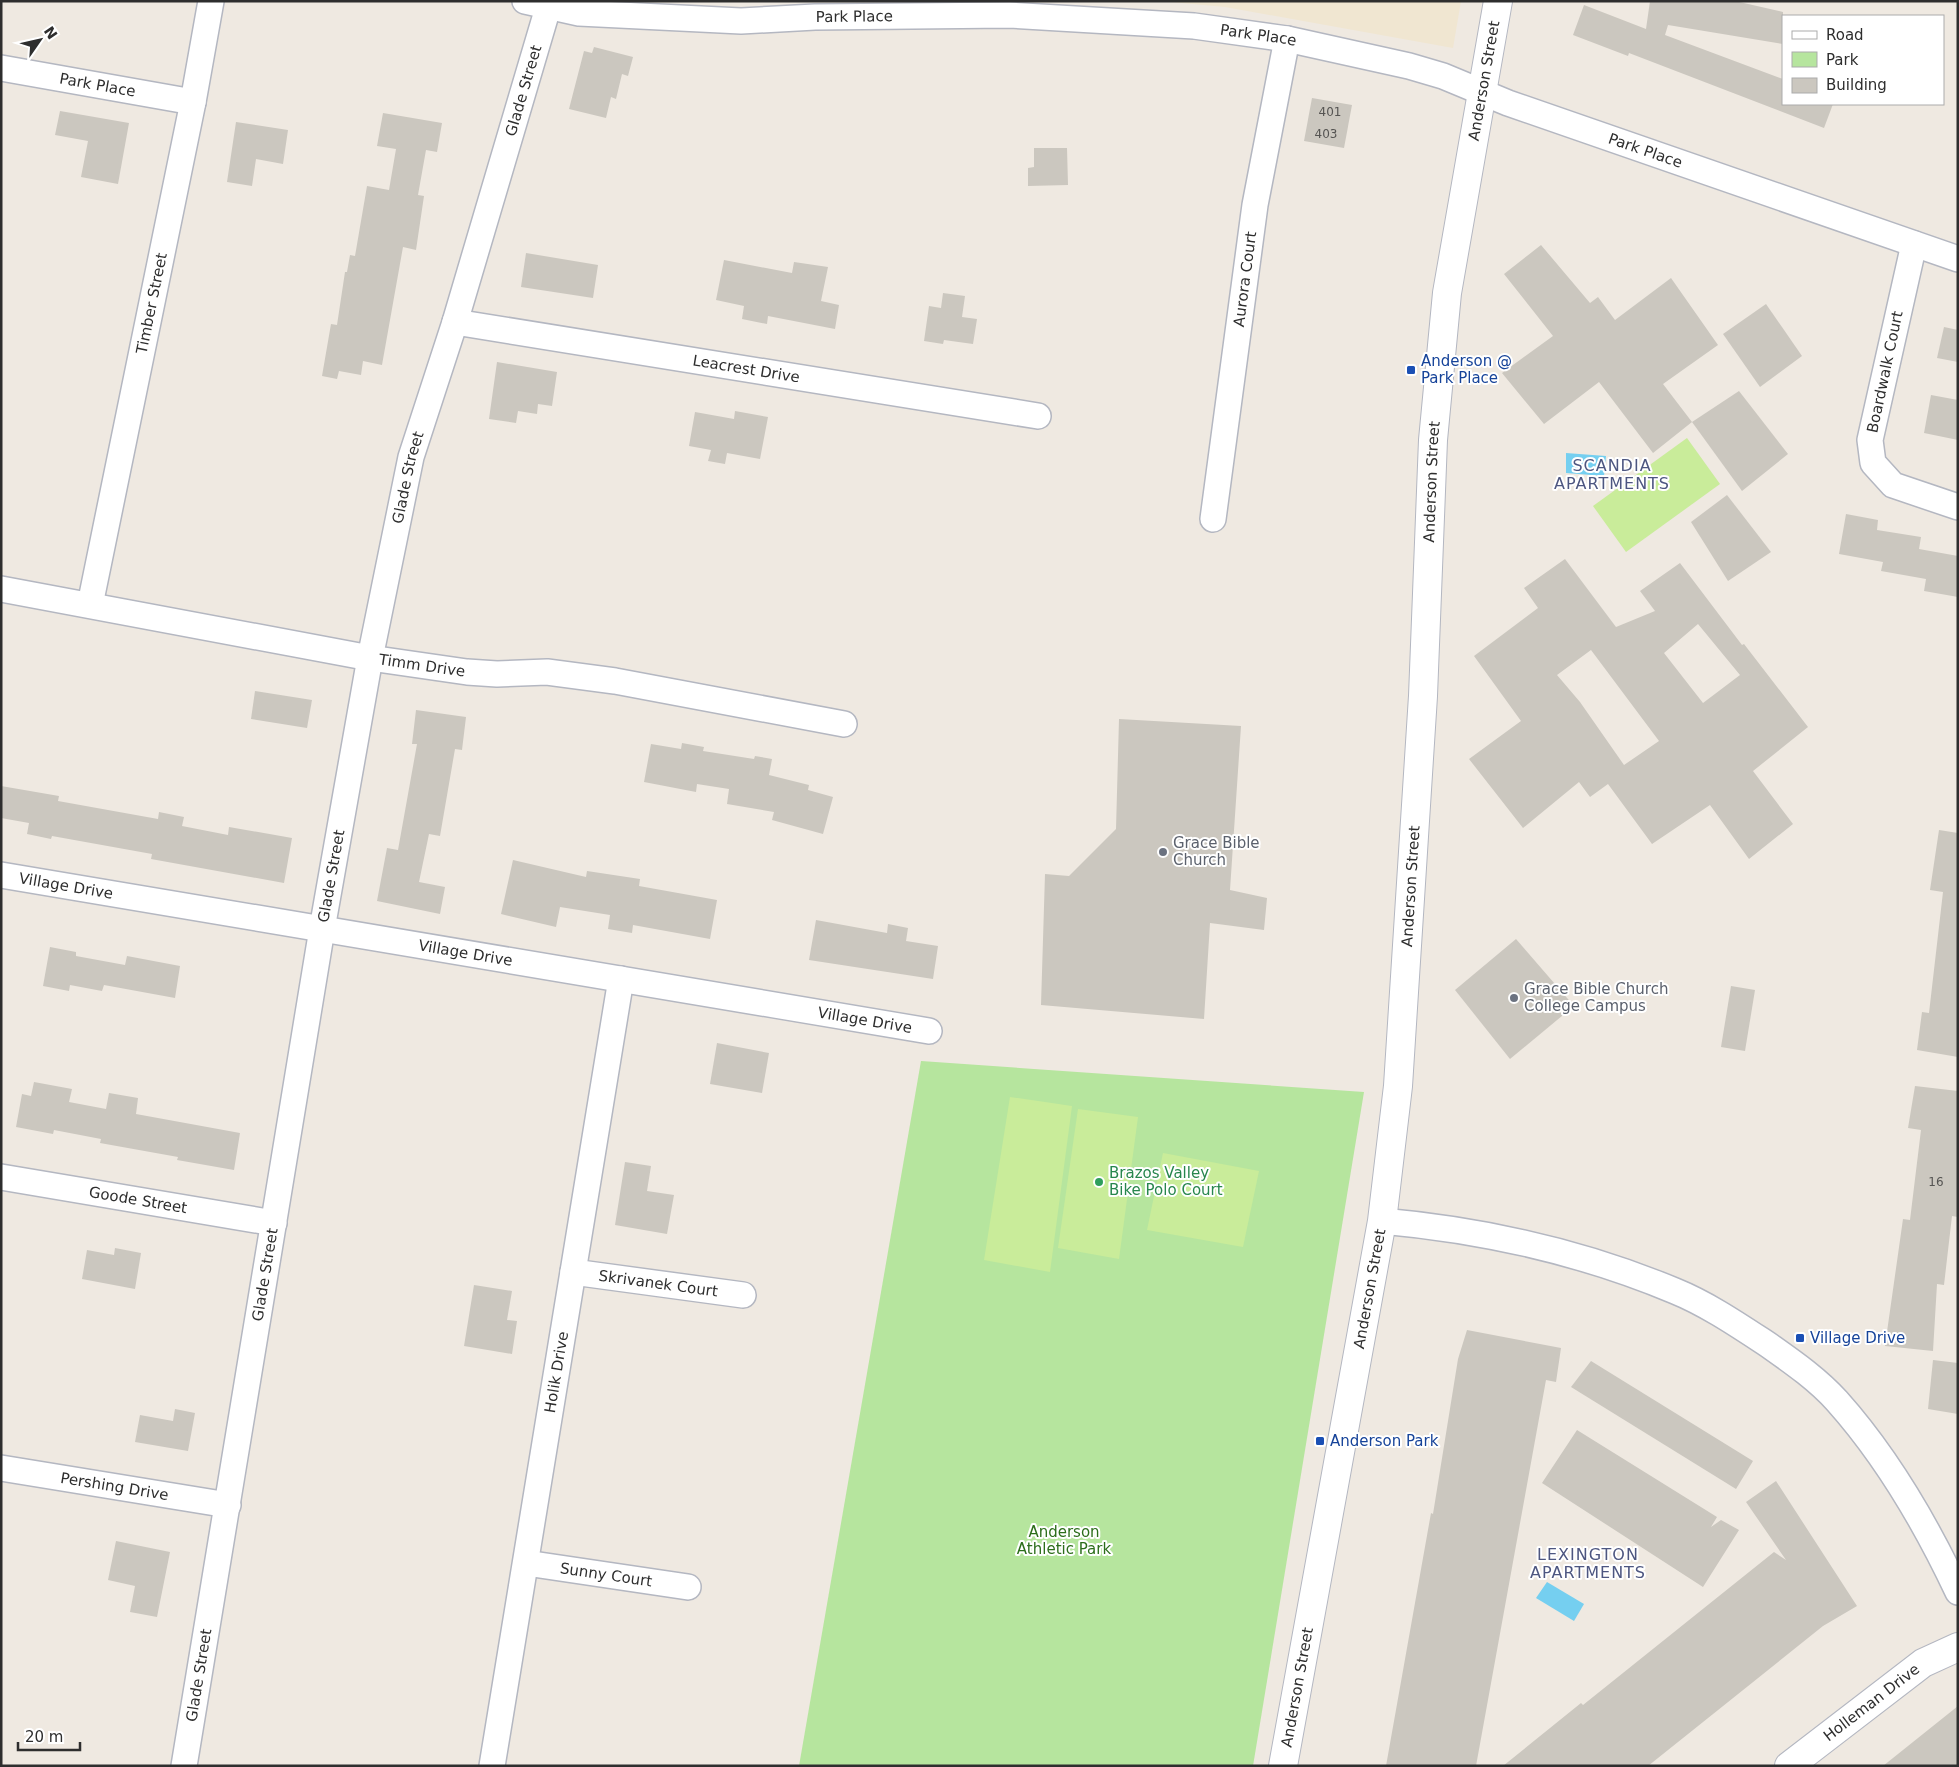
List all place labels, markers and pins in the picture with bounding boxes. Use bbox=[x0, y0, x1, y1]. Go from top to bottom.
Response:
place label: Anderson @ Park Place bbox=[1421, 352, 1512, 387]
marker: Anderson @ Park Place bbox=[1405, 364, 1417, 376]
place label: Grace Bible Church bbox=[1173, 834, 1260, 869]
marker: Grace Bible Church bbox=[1157, 846, 1169, 858]
place label: Grace Bible Church College Campus bbox=[1524, 980, 1668, 1015]
marker: Grace Bible Church College Campus bbox=[1508, 992, 1520, 1004]
place label: Brazos Valley Bike Polo Court bbox=[1109, 1164, 1223, 1199]
marker: Brazos Valley Bike Polo Court bbox=[1093, 1176, 1105, 1188]
place label: Village Drive bbox=[1810, 1329, 1905, 1347]
marker: Village Drive bbox=[1794, 1332, 1806, 1344]
place label: Anderson Park bbox=[1330, 1432, 1439, 1450]
marker: Anderson Park bbox=[1314, 1435, 1326, 1447]

